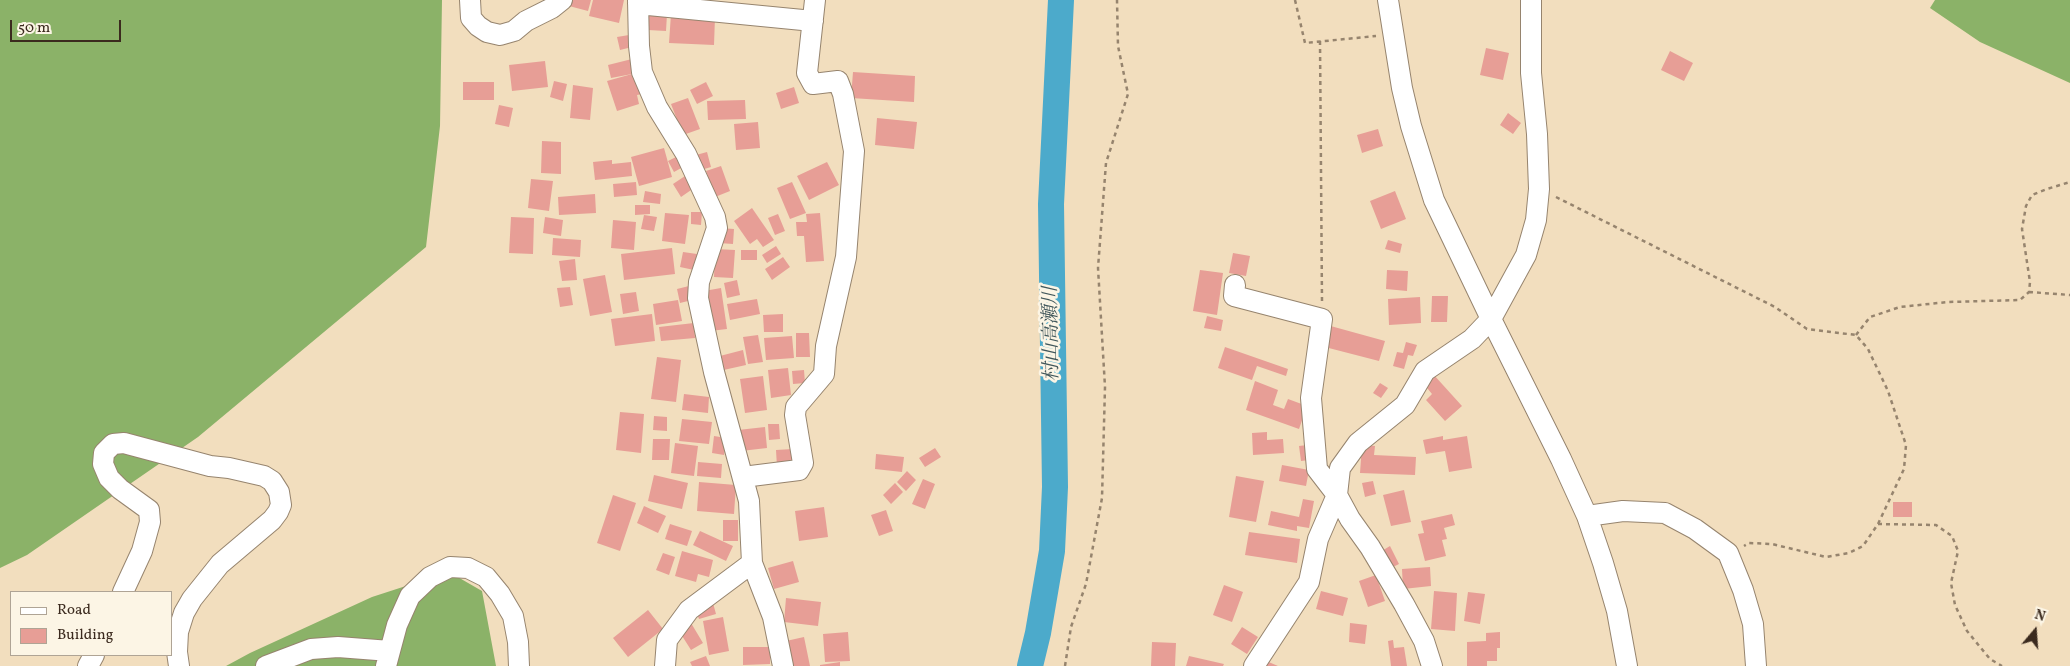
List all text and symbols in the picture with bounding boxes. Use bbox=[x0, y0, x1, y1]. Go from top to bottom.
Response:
scale bar bbox=[12, 10, 124, 42]
text: 50 m bbox=[18, 18, 50, 39]
water label: 村山高瀬川 bbox=[1041, 286, 1065, 382]
legend bbox=[10, 591, 172, 656]
text: Road bbox=[57, 600, 91, 621]
north arrow bbox=[2010, 606, 2060, 656]
text: N bbox=[2032, 606, 2048, 627]
text: Building bbox=[57, 625, 113, 646]

